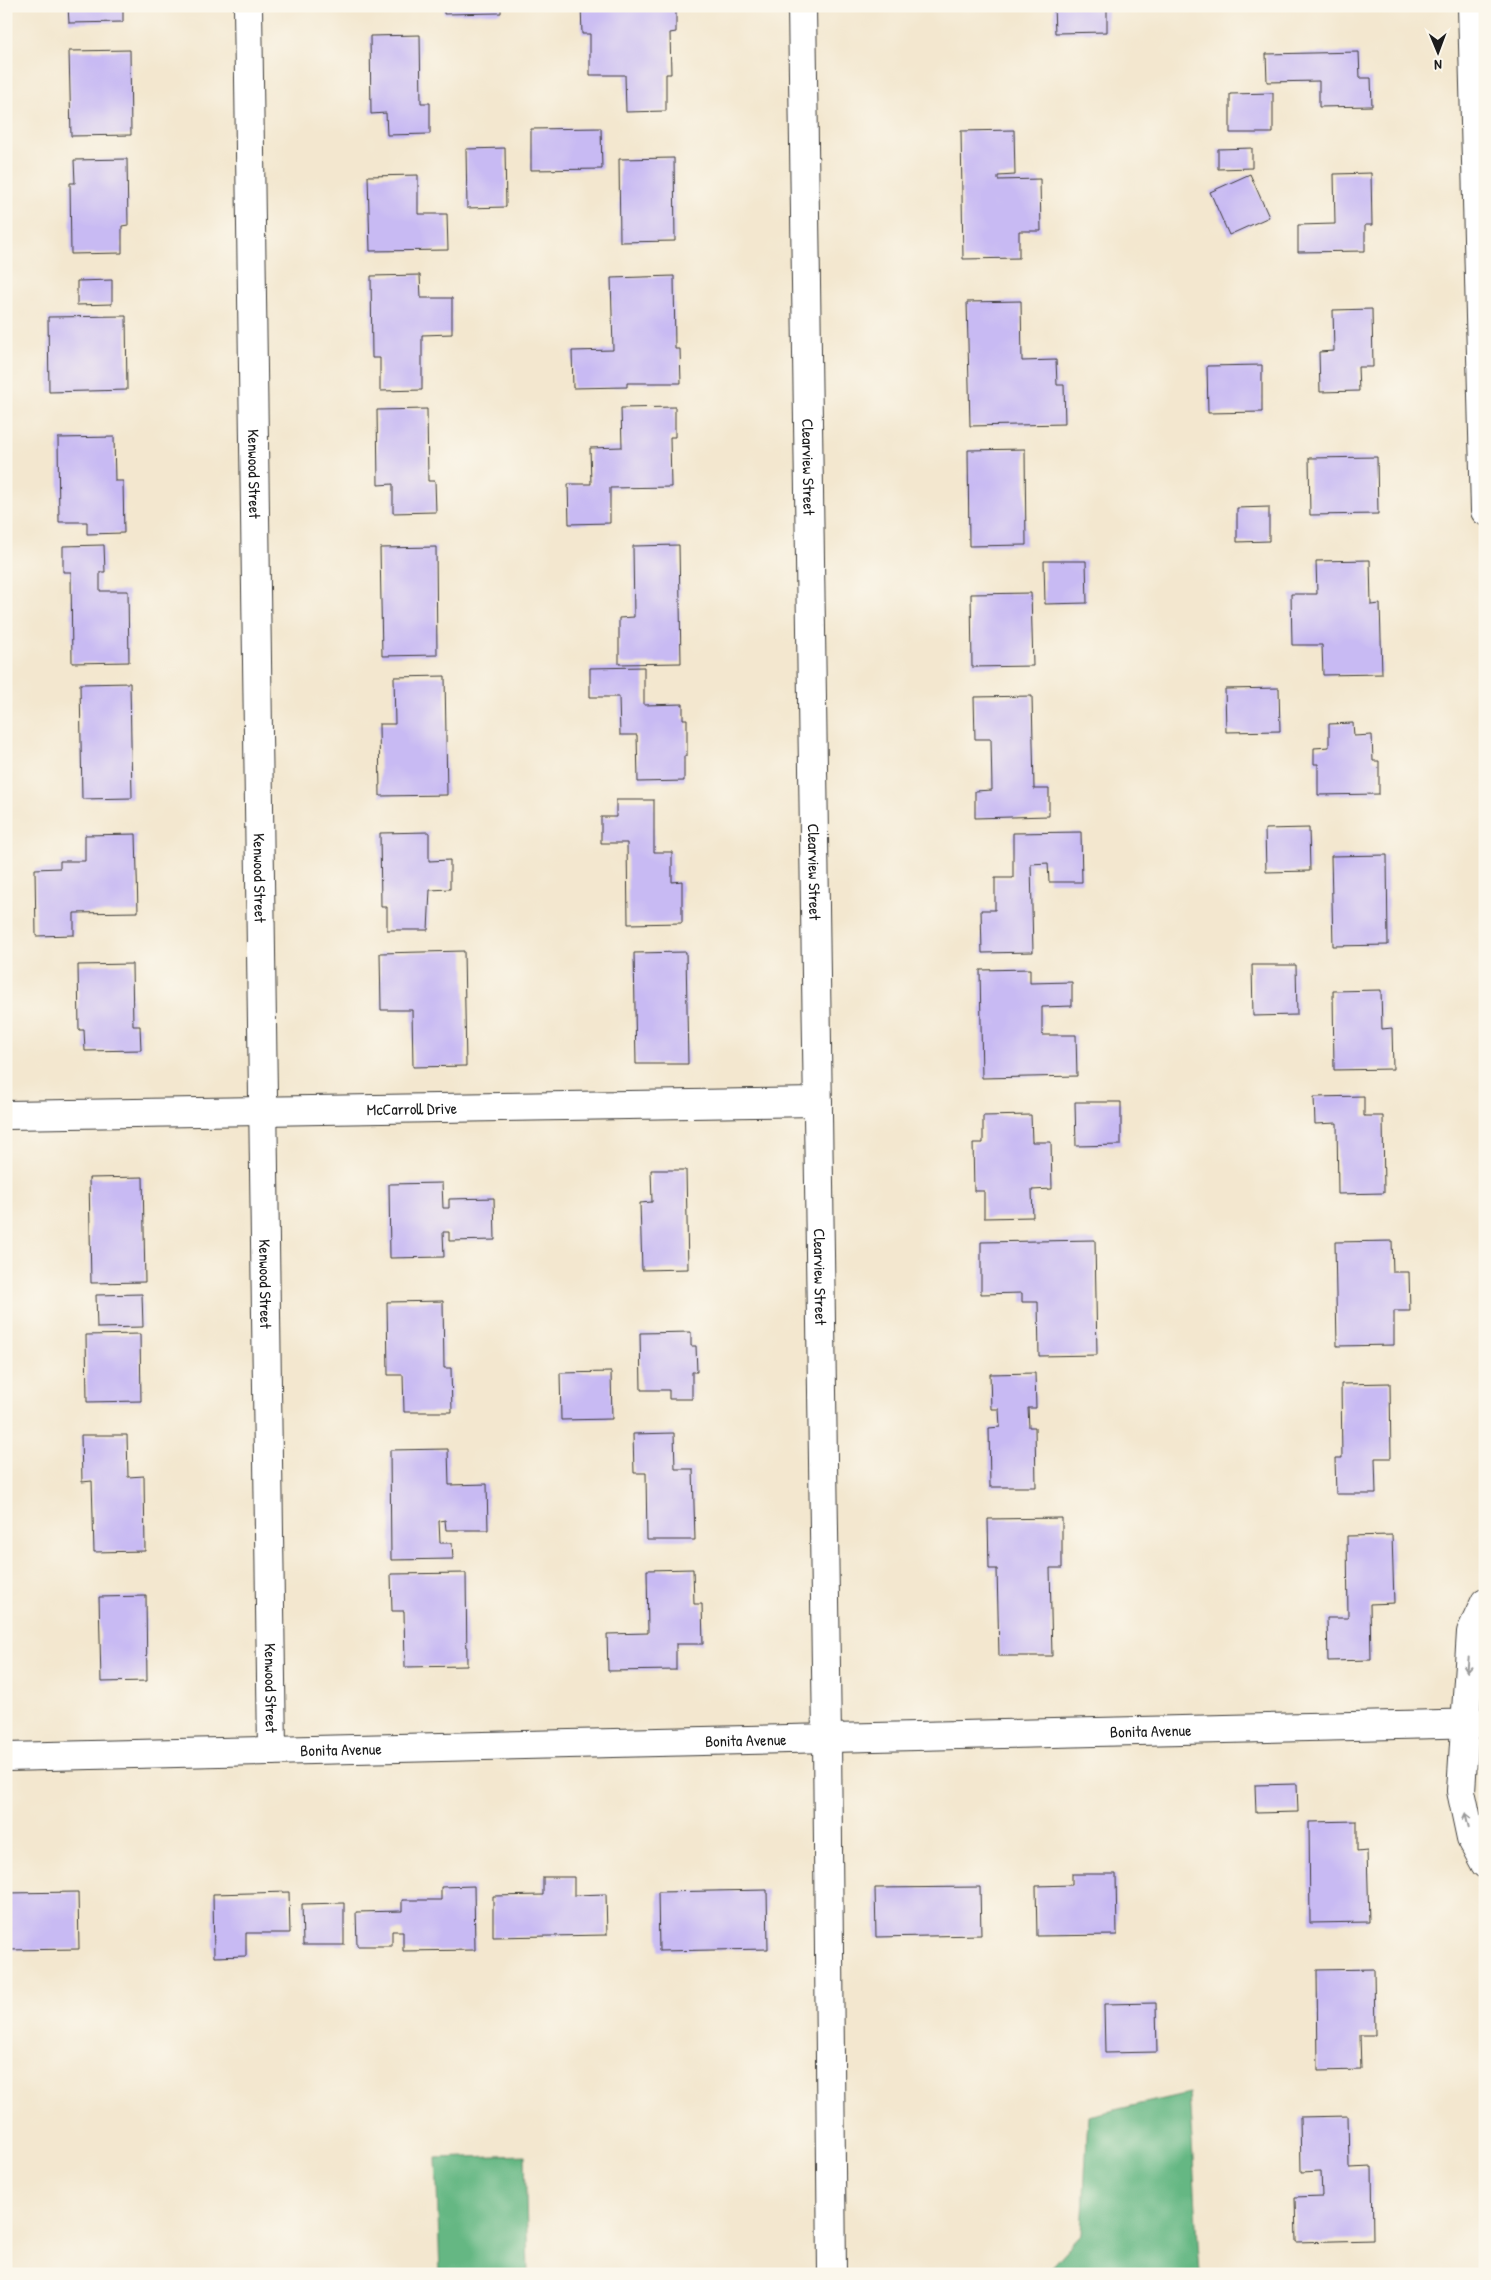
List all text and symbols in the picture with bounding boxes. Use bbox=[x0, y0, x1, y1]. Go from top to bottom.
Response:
north arrow bbox=[1414, 28, 1464, 78]
text: N bbox=[1434, 56, 1442, 75]
street label: Clearview Street bbox=[797, 418, 820, 516]
street label: Kenwood Street bbox=[243, 429, 266, 519]
street label: Clearview Street bbox=[803, 823, 826, 921]
street label: Kenwood Street bbox=[248, 833, 272, 923]
street label: McCarroll Drive bbox=[367, 1097, 458, 1120]
street label: Clearview Street bbox=[809, 1228, 832, 1326]
street label: Kenwood Street bbox=[254, 1239, 277, 1329]
street label: Kenwood Street bbox=[260, 1643, 283, 1733]
one-way arrow bbox=[1463, 1657, 1472, 1673]
street label: Bonita Avenue bbox=[1110, 1719, 1192, 1743]
street label: Bonita Avenue bbox=[705, 1728, 787, 1752]
street label: Bonita Avenue bbox=[300, 1737, 383, 1761]
one-way arrow bbox=[1462, 1812, 1471, 1828]

